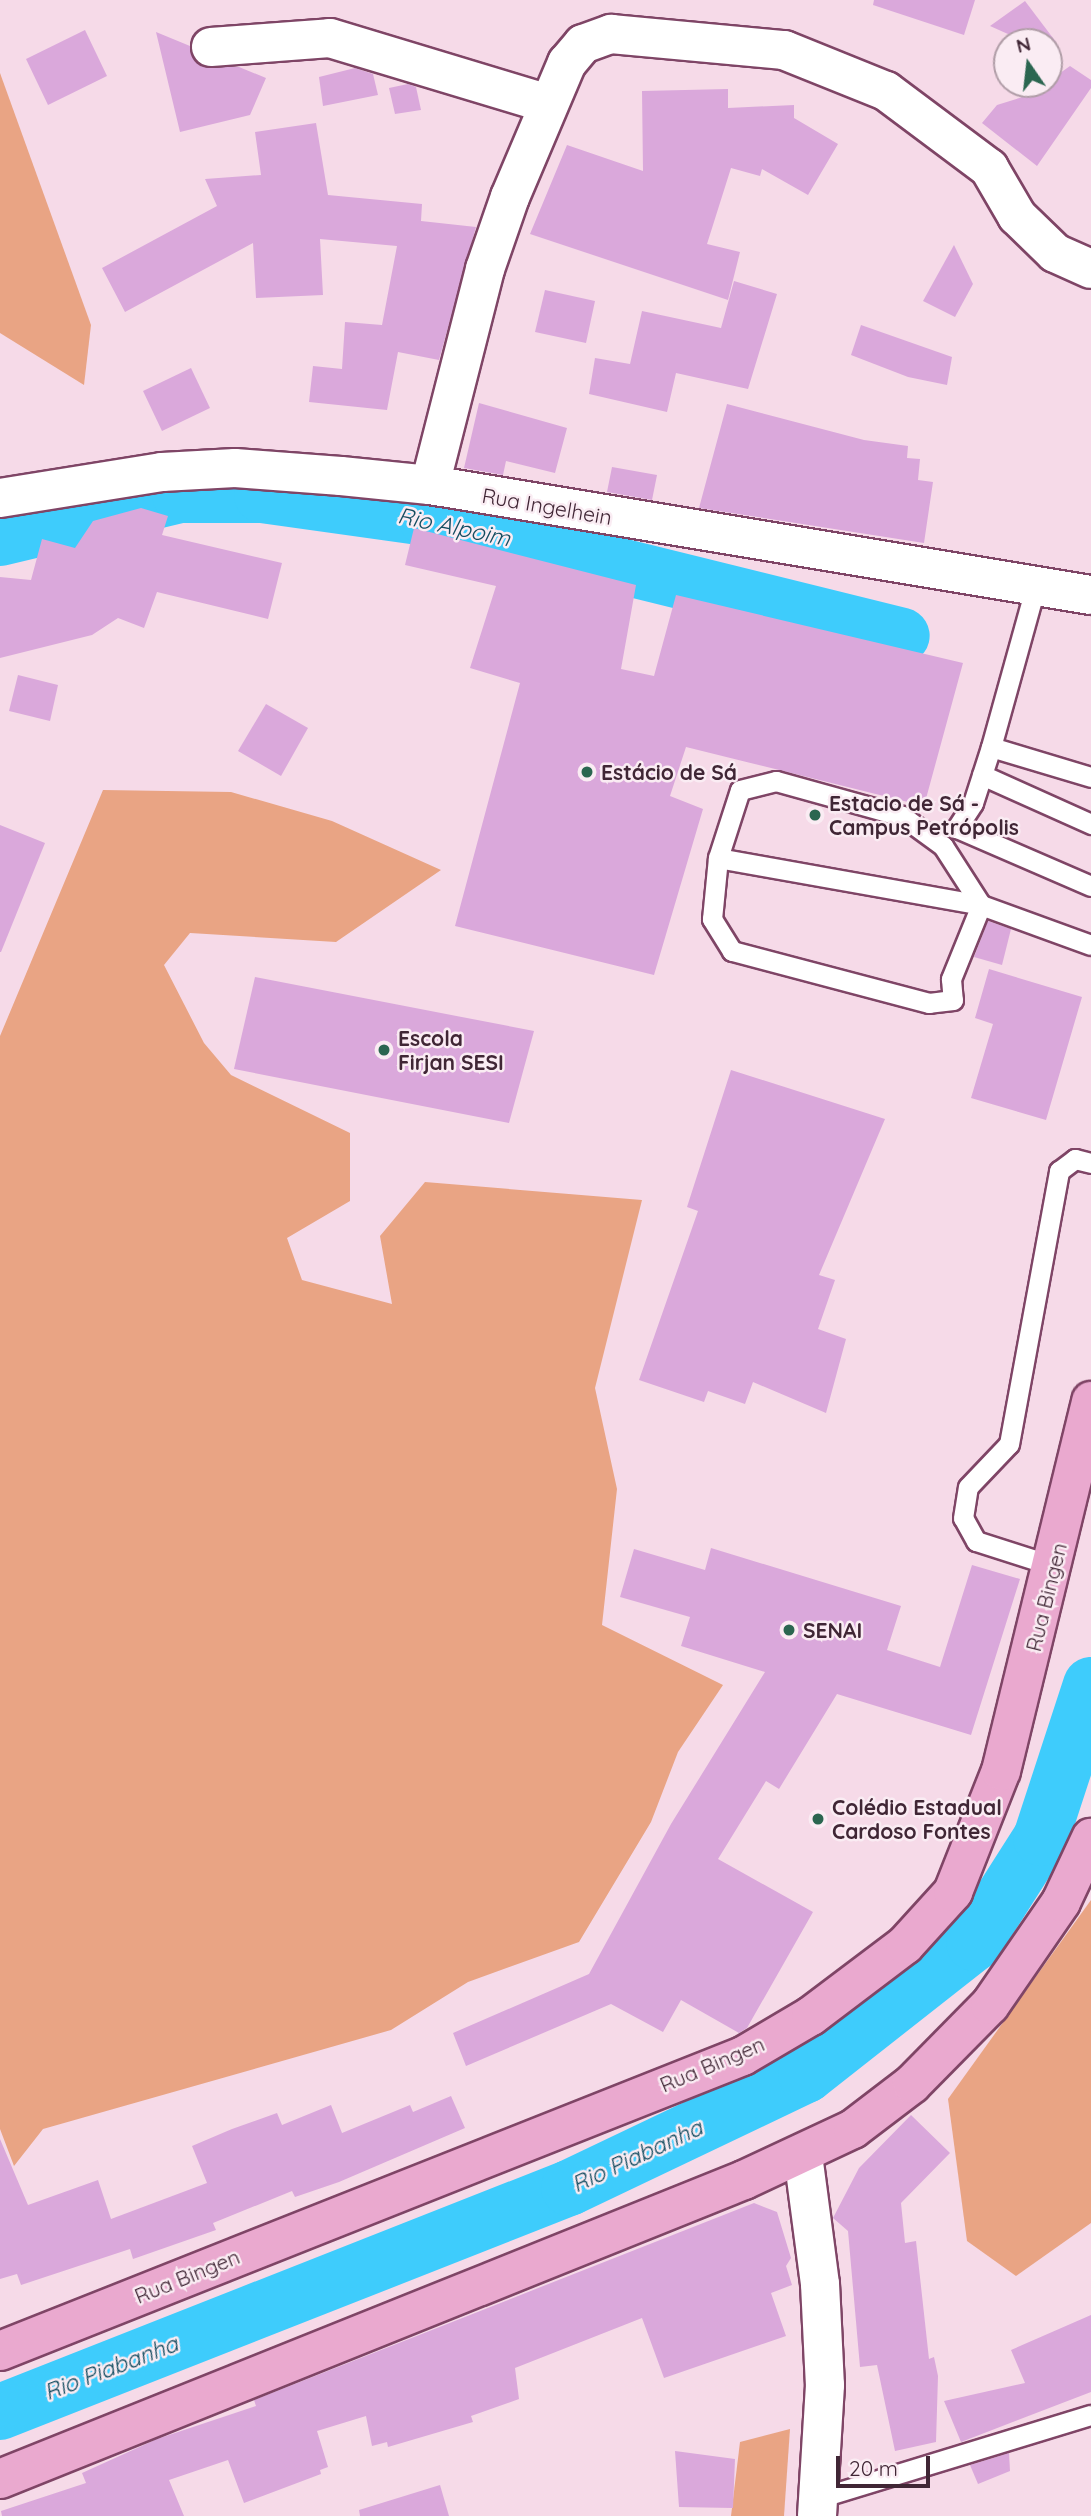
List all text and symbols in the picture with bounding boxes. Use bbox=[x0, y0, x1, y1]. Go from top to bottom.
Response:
north arrow bbox=[993, 28, 1063, 98]
text: N bbox=[1014, 31, 1033, 58]
street label: Rua Ingelhein bbox=[480, 482, 614, 530]
water label: Rio Alpoim bbox=[395, 502, 513, 552]
place label: Estácio de Sá bbox=[601, 759, 737, 785]
marker: Estácio de Sá bbox=[579, 764, 595, 780]
place label: Estacio de Sá - Campus Petrópolis bbox=[829, 790, 1019, 840]
marker: Estacio de Sá - Campus Petrópolis bbox=[807, 807, 823, 823]
place label: Escola Firjan SESI bbox=[398, 1025, 504, 1075]
marker: Escola Firjan SESI bbox=[376, 1042, 392, 1058]
street label: Rua Bingen bbox=[1020, 1540, 1072, 1654]
place label: SENAI bbox=[803, 1617, 862, 1643]
marker: SENAI bbox=[781, 1622, 797, 1638]
place label: Colédio Estadual Cardoso Fontes bbox=[832, 1794, 1002, 1844]
marker: Colédio Estadual Cardoso Fontes bbox=[810, 1811, 826, 1827]
street label: Rua Bingen bbox=[656, 2031, 768, 2097]
water label: Rio Piabanha bbox=[567, 2114, 707, 2198]
street label: Rua Bingen bbox=[131, 2243, 243, 2309]
water label: Rio Piabanha bbox=[40, 2330, 182, 2406]
scale bar bbox=[839, 2442, 934, 2486]
text: 20 m bbox=[849, 2455, 898, 2481]

